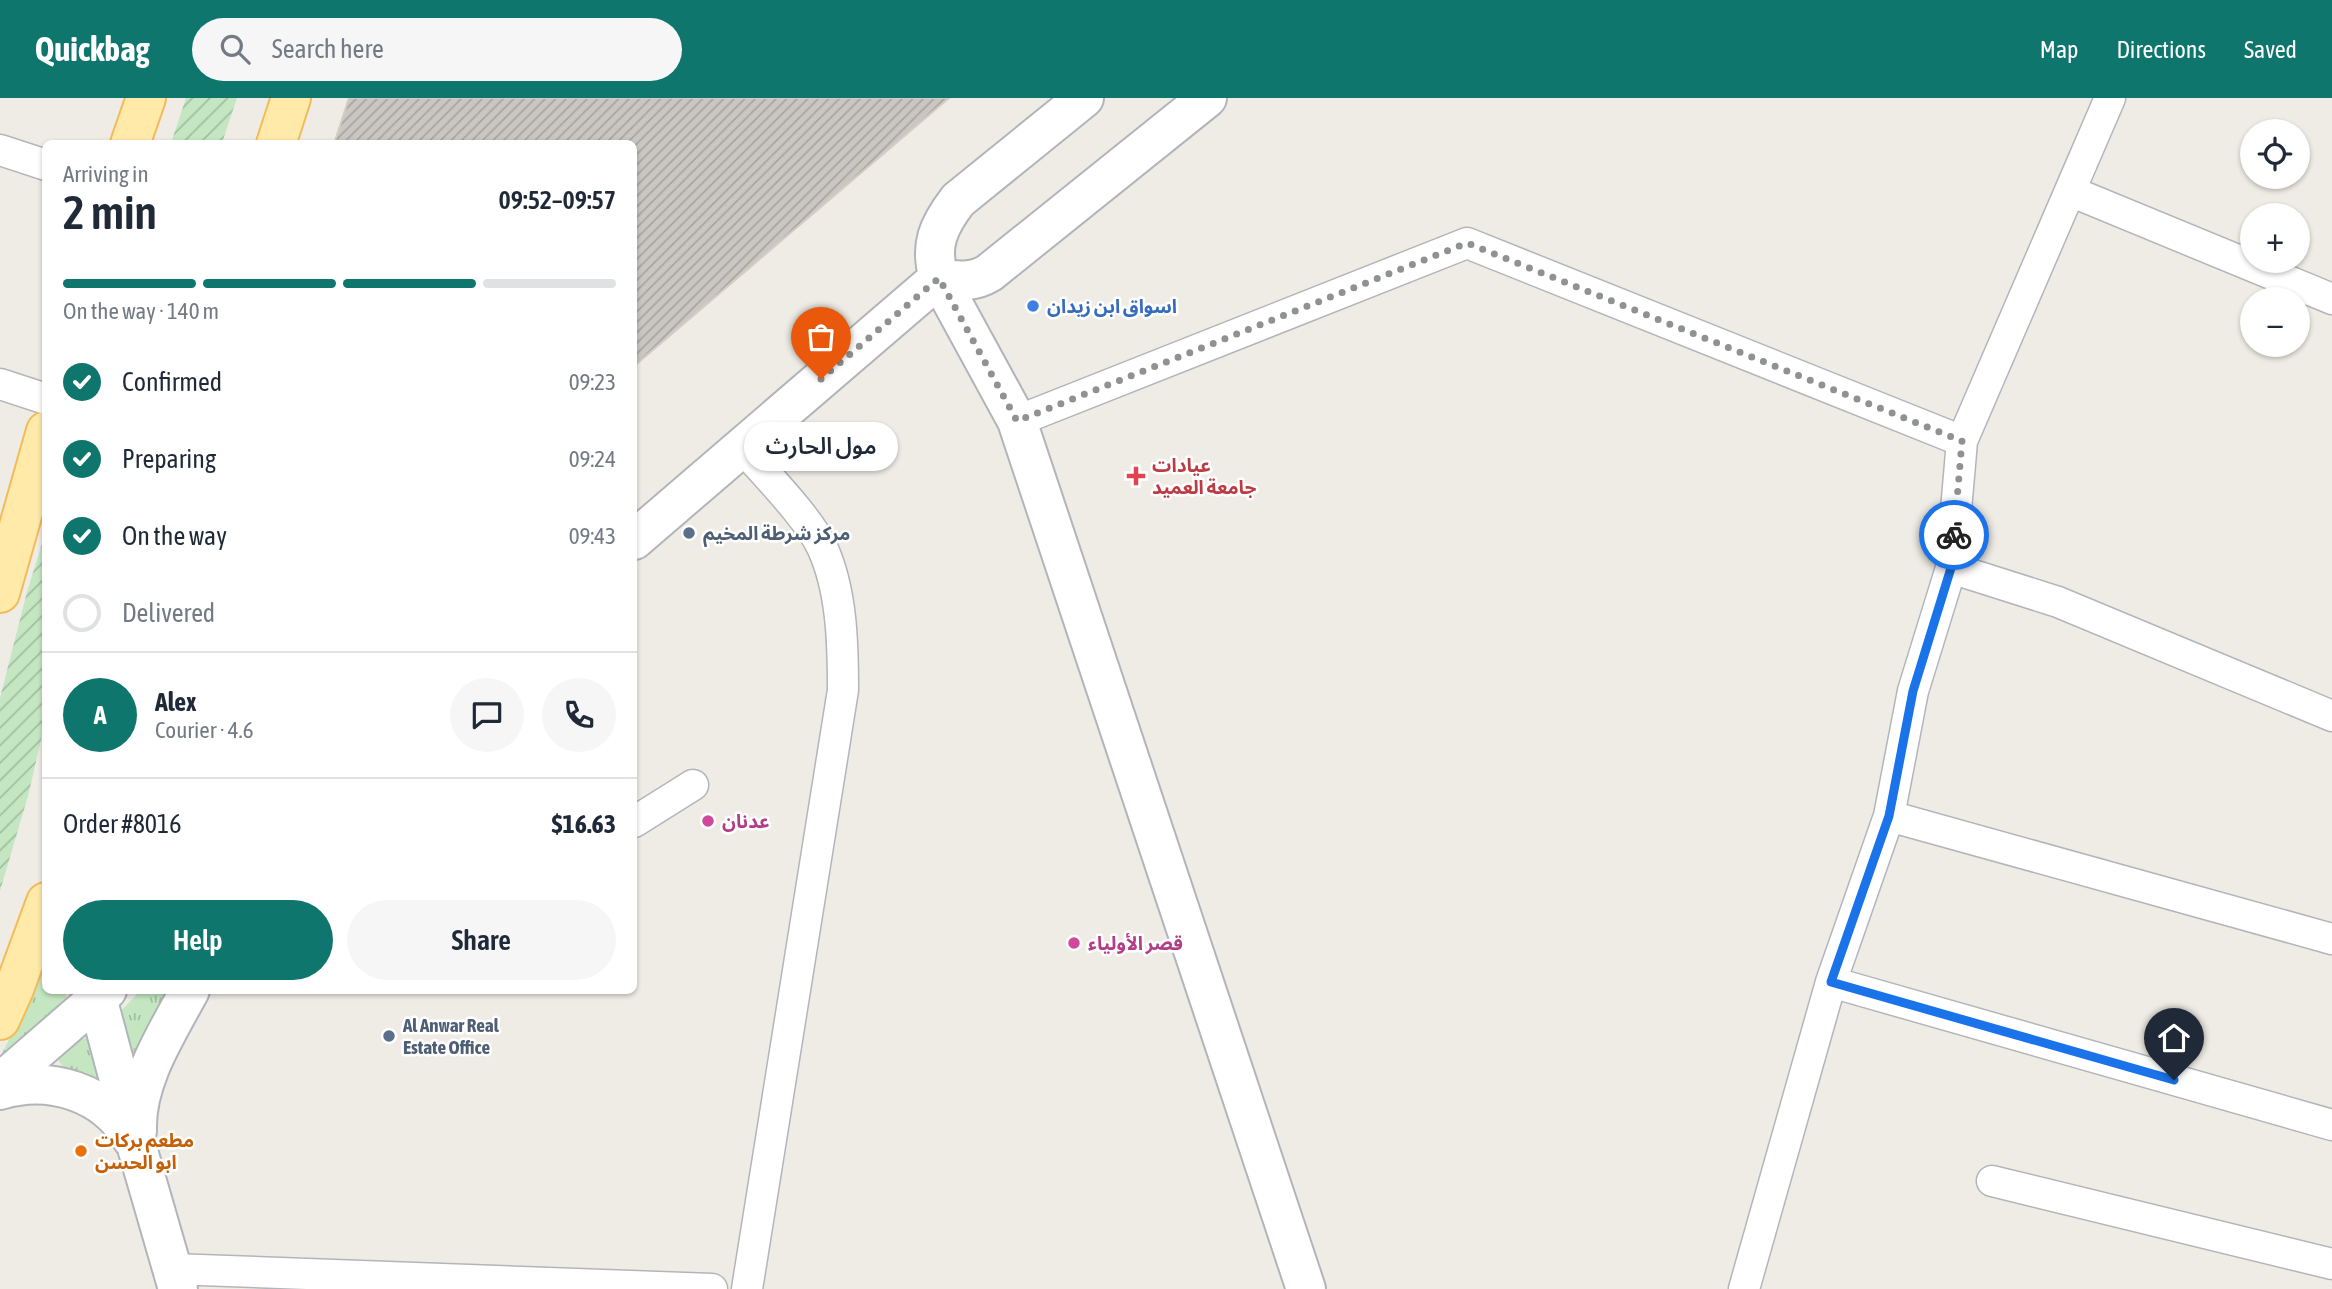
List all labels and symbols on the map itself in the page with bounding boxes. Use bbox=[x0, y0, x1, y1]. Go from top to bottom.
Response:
place label: اسواق ابن زيدان bbox=[1047, 295, 1177, 318]
marker: اسواق ابن زيدان bbox=[1025, 298, 1041, 314]
pin bbox=[791, 307, 851, 379]
callout: مول الحارث bbox=[744, 421, 898, 470]
place label: عيادات جامعة العميد bbox=[1152, 454, 1257, 498]
marker: عيادات جامعة العميد bbox=[1126, 466, 1146, 486]
courier bbox=[1919, 500, 1989, 570]
place label: مركز شرطة المخيم bbox=[703, 522, 850, 548]
marker: مركز شرطة المخيم bbox=[681, 525, 697, 541]
place label: عدنان bbox=[722, 810, 770, 832]
marker: عدنان bbox=[700, 813, 716, 829]
place label: قصر الأولياء bbox=[1088, 932, 1183, 955]
marker: قصر الأولياء bbox=[1066, 935, 1082, 951]
pin bbox=[2144, 1008, 2204, 1080]
place label: Al Anwar Real Estate Office bbox=[402, 1014, 500, 1058]
marker: Al Anwar Real Estate Office bbox=[381, 1028, 397, 1044]
place label: مطعم بركات ابو الحسن bbox=[95, 1129, 194, 1173]
marker: مطعم بركات ابو الحسن bbox=[73, 1143, 89, 1159]

